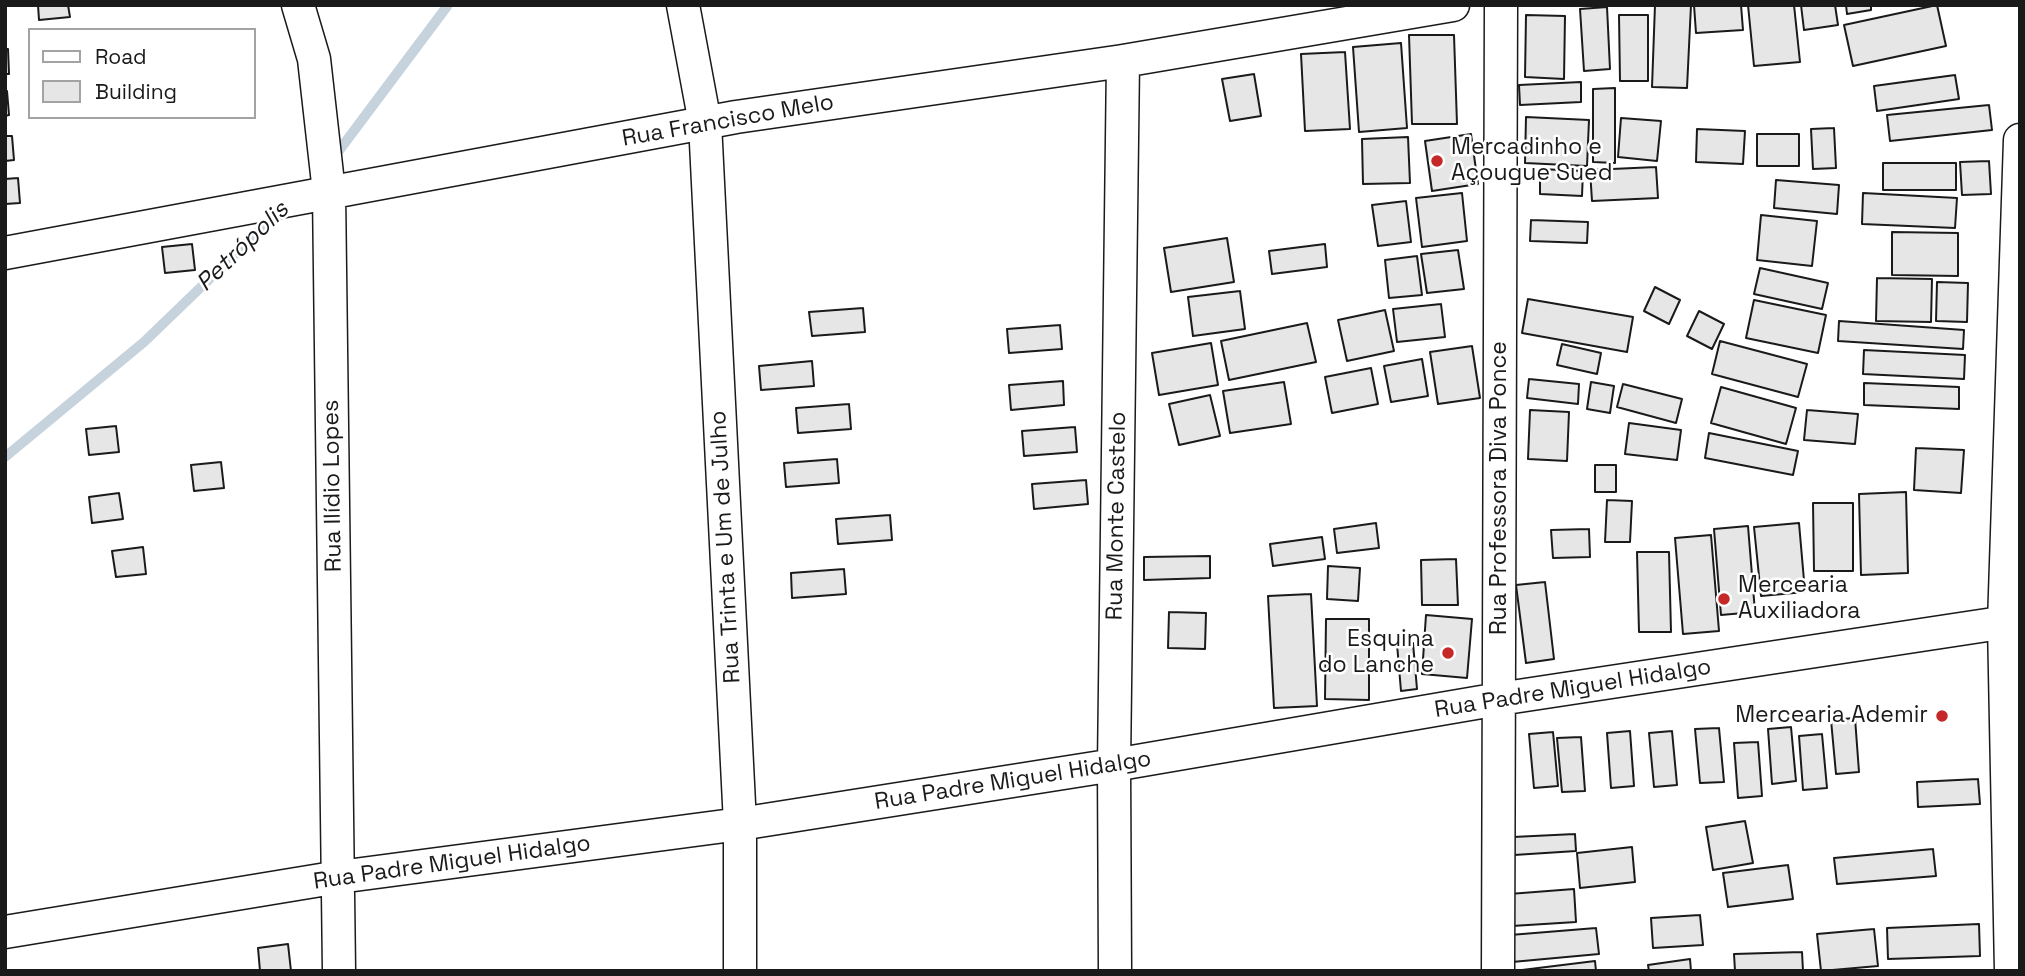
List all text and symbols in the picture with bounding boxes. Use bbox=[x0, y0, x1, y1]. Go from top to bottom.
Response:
legend bbox=[28, 28, 256, 119]
text: Road bbox=[95, 43, 147, 70]
text: Building bbox=[95, 78, 177, 105]
street label: Rua Francisco Melo bbox=[620, 89, 836, 153]
place label: Mercadinho e Açougue Sued bbox=[1451, 134, 1613, 188]
marker: Mercadinho e Açougue Sued bbox=[1429, 153, 1445, 169]
water label: Petrópolis bbox=[191, 196, 295, 298]
street label: Rua Professora Diva Ponce bbox=[1486, 341, 1514, 635]
street label: Rua Ilídio Lopes bbox=[318, 400, 348, 572]
street label: Rua Trinta e Um de Julho bbox=[705, 410, 747, 684]
street label: Rua Monte Castelo bbox=[1101, 411, 1133, 621]
place label: Mercearia Auxiliadora bbox=[1738, 572, 1861, 626]
marker: Mercearia Auxiliadora bbox=[1716, 591, 1732, 607]
place label: Esquina do Lanche bbox=[1318, 626, 1434, 680]
marker: Esquina do Lanche bbox=[1440, 645, 1456, 661]
street label: Rua Padre Miguel Hidalgo bbox=[1433, 653, 1713, 725]
place label: Mercearia Ademir bbox=[1735, 702, 1928, 730]
marker: Mercearia Ademir bbox=[1934, 708, 1950, 724]
street label: Rua Padre Miguel Hidalgo bbox=[873, 745, 1153, 817]
street label: Rua Padre Miguel Hidalgo bbox=[312, 830, 592, 896]

